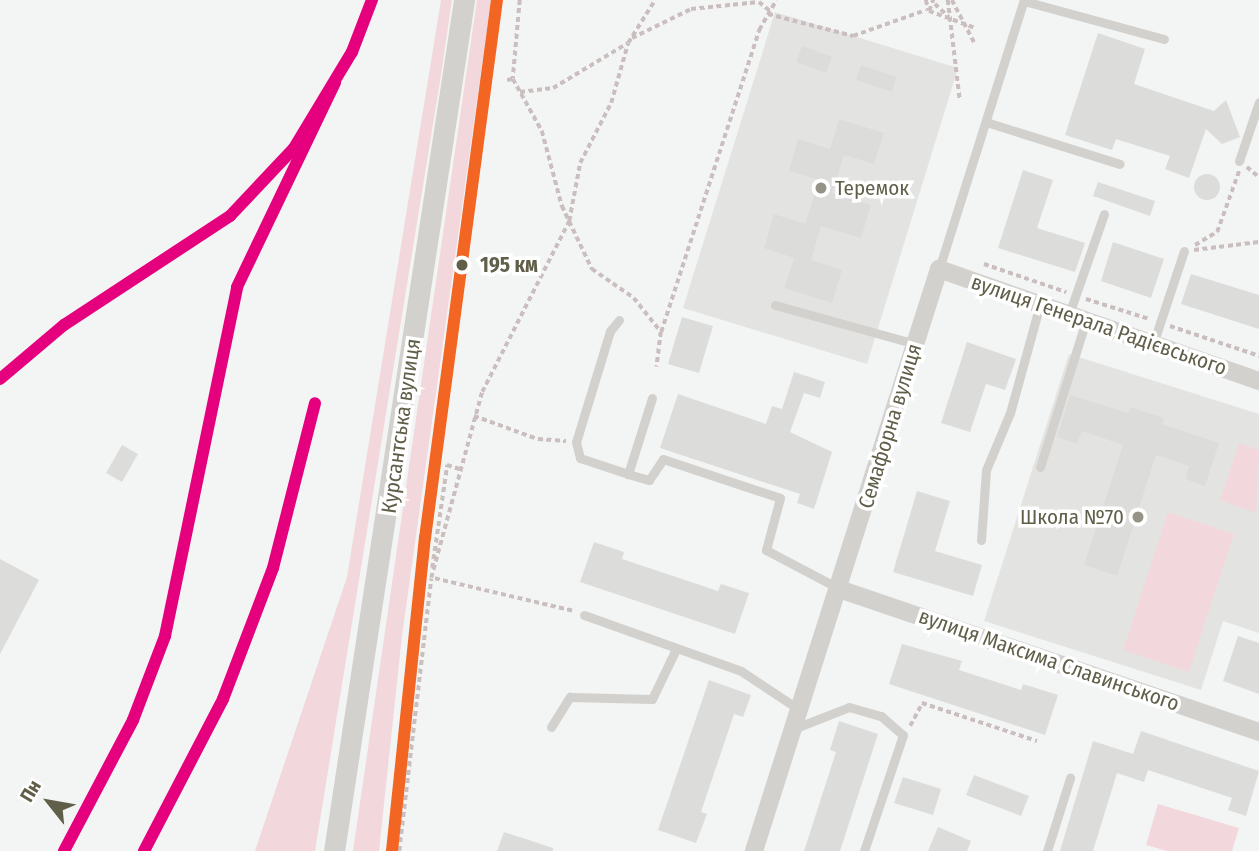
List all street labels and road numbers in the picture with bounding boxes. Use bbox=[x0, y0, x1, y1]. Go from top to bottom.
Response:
street label: вулиця Генерала Радієвського bbox=[968, 269, 1230, 381]
street label: Курсантська вулиця bbox=[376, 337, 426, 515]
street label: Семафорна вулиця bbox=[853, 341, 927, 511]
street label: вулиця Максима Славинського bbox=[915, 603, 1183, 717]

